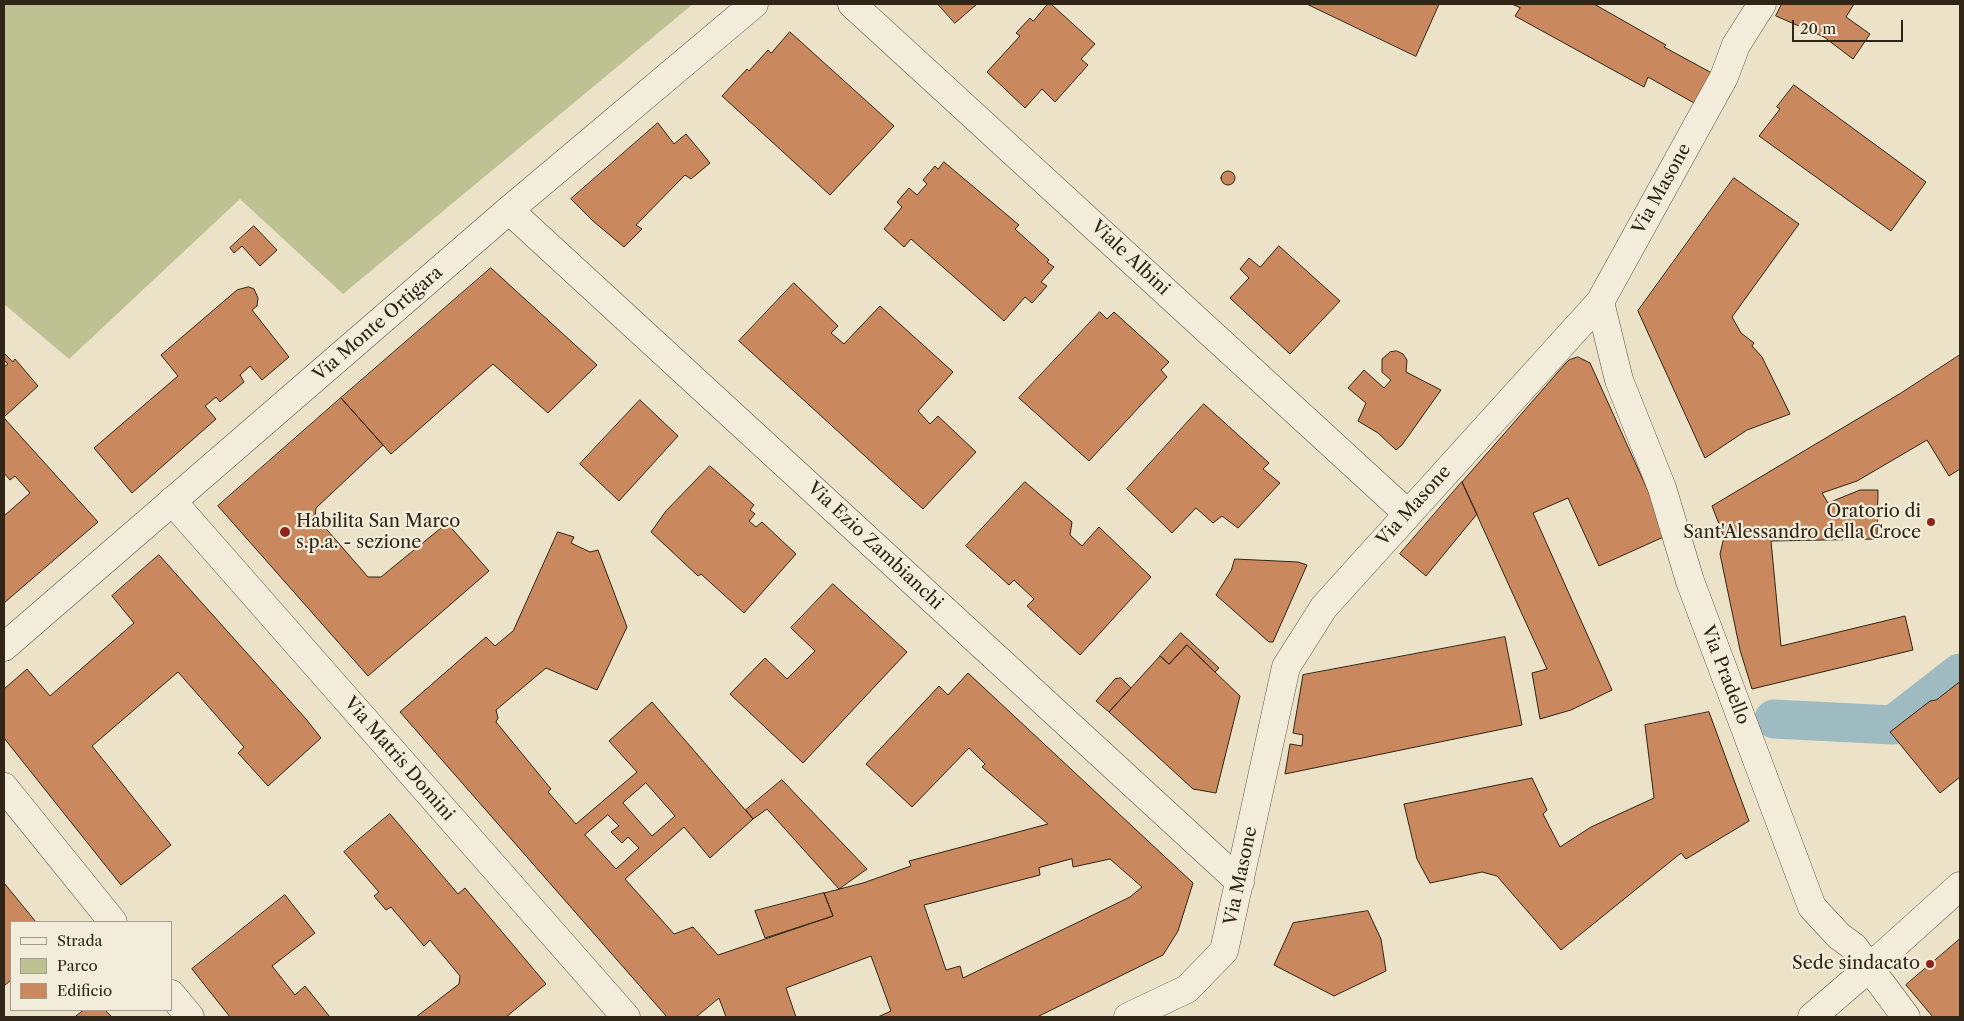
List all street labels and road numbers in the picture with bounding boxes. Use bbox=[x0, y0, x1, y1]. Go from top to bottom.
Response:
street label: Via Masone bbox=[1628, 140, 1696, 238]
street label: Viale Albini bbox=[1086, 216, 1174, 300]
street label: Via Monte Ortigara bbox=[309, 262, 447, 386]
street label: Via Masone bbox=[1372, 461, 1456, 551]
street label: Via Ezio Zambianchi bbox=[803, 478, 947, 614]
street label: Via Pradello bbox=[1696, 622, 1754, 728]
street label: Via Matris Domini bbox=[339, 693, 459, 825]
street label: Via Masone bbox=[1220, 825, 1262, 927]

